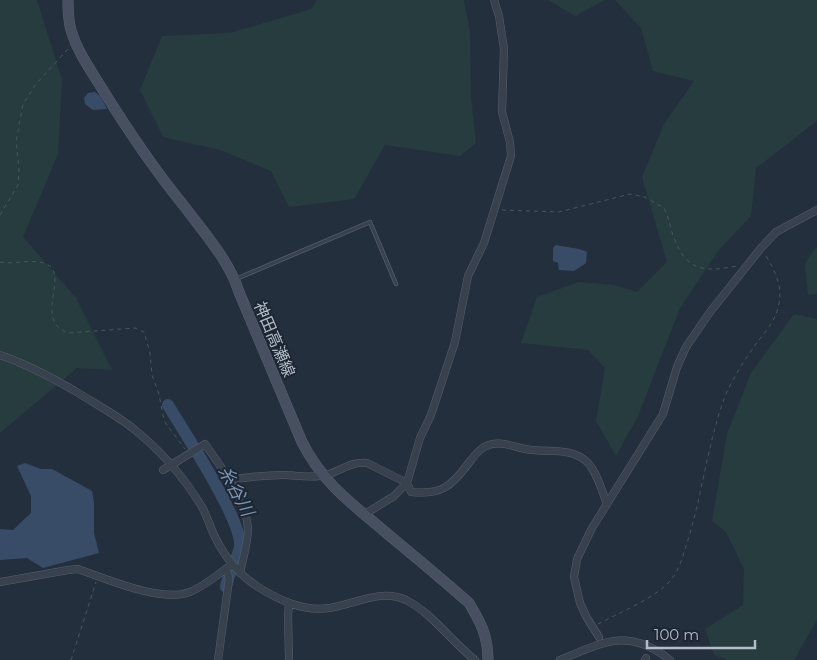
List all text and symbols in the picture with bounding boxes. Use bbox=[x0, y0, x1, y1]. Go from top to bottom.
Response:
street label: 神田高瀬線 bbox=[250, 299, 299, 380]
water label: 糸谷川 bbox=[214, 462, 259, 522]
scale bar bbox=[647, 618, 754, 650]
text: 100 m bbox=[654, 625, 699, 644]

